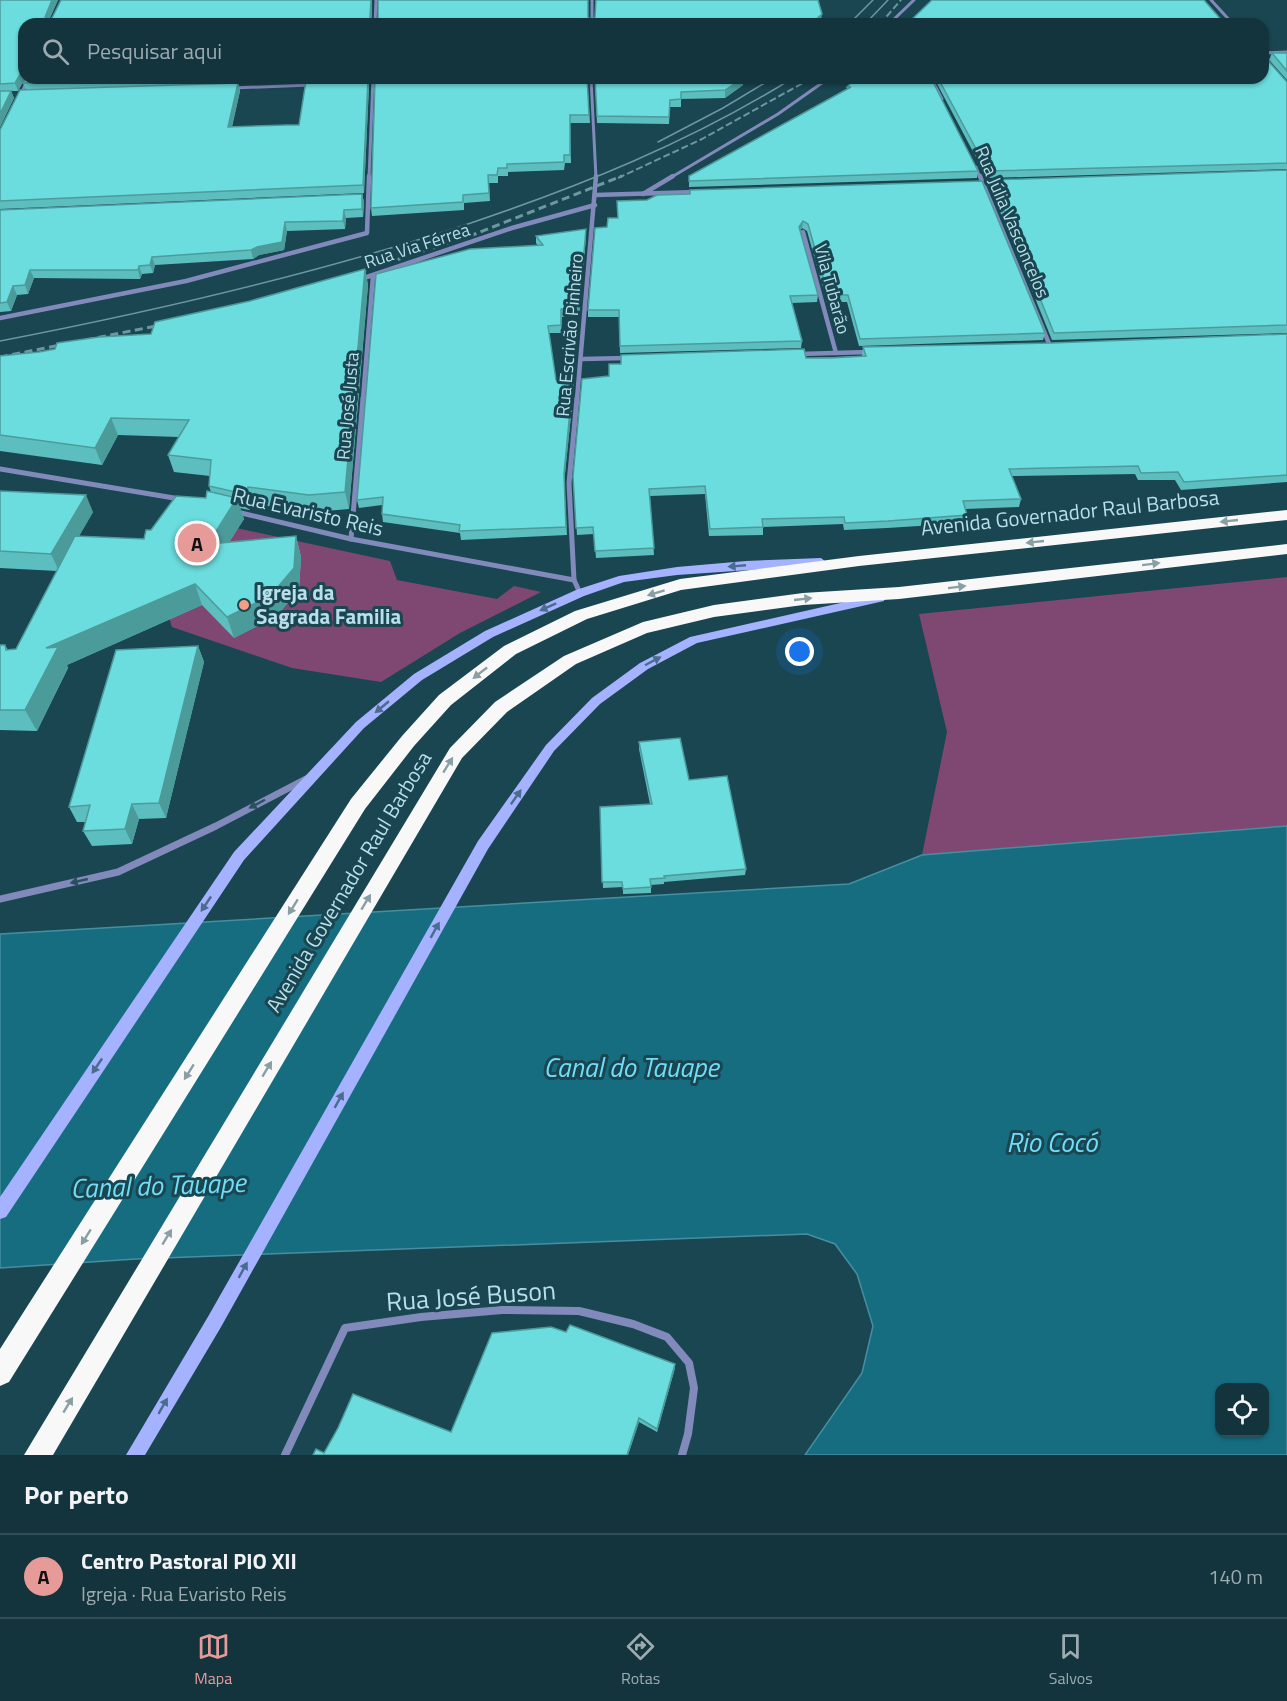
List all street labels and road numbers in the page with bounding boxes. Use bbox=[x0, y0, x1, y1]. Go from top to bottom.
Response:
street label: Rua Júlia Vasconcelos bbox=[968, 142, 1057, 302]
street label: Rua Via Férrea bbox=[361, 216, 473, 275]
street label: Vila Tubarão bbox=[808, 241, 857, 337]
street label: Rua Escrivão Pinheiro bbox=[549, 252, 590, 418]
street label: Rua José Justa bbox=[329, 351, 366, 461]
street label: Rua Evaristo Reis bbox=[230, 478, 387, 544]
street label: Avenida Governador Raul Barbosa bbox=[919, 480, 1221, 544]
street label: Avenida Governador Raul Barbosa bbox=[257, 744, 439, 1018]
street label: Rua José Buson bbox=[385, 1270, 557, 1321]

